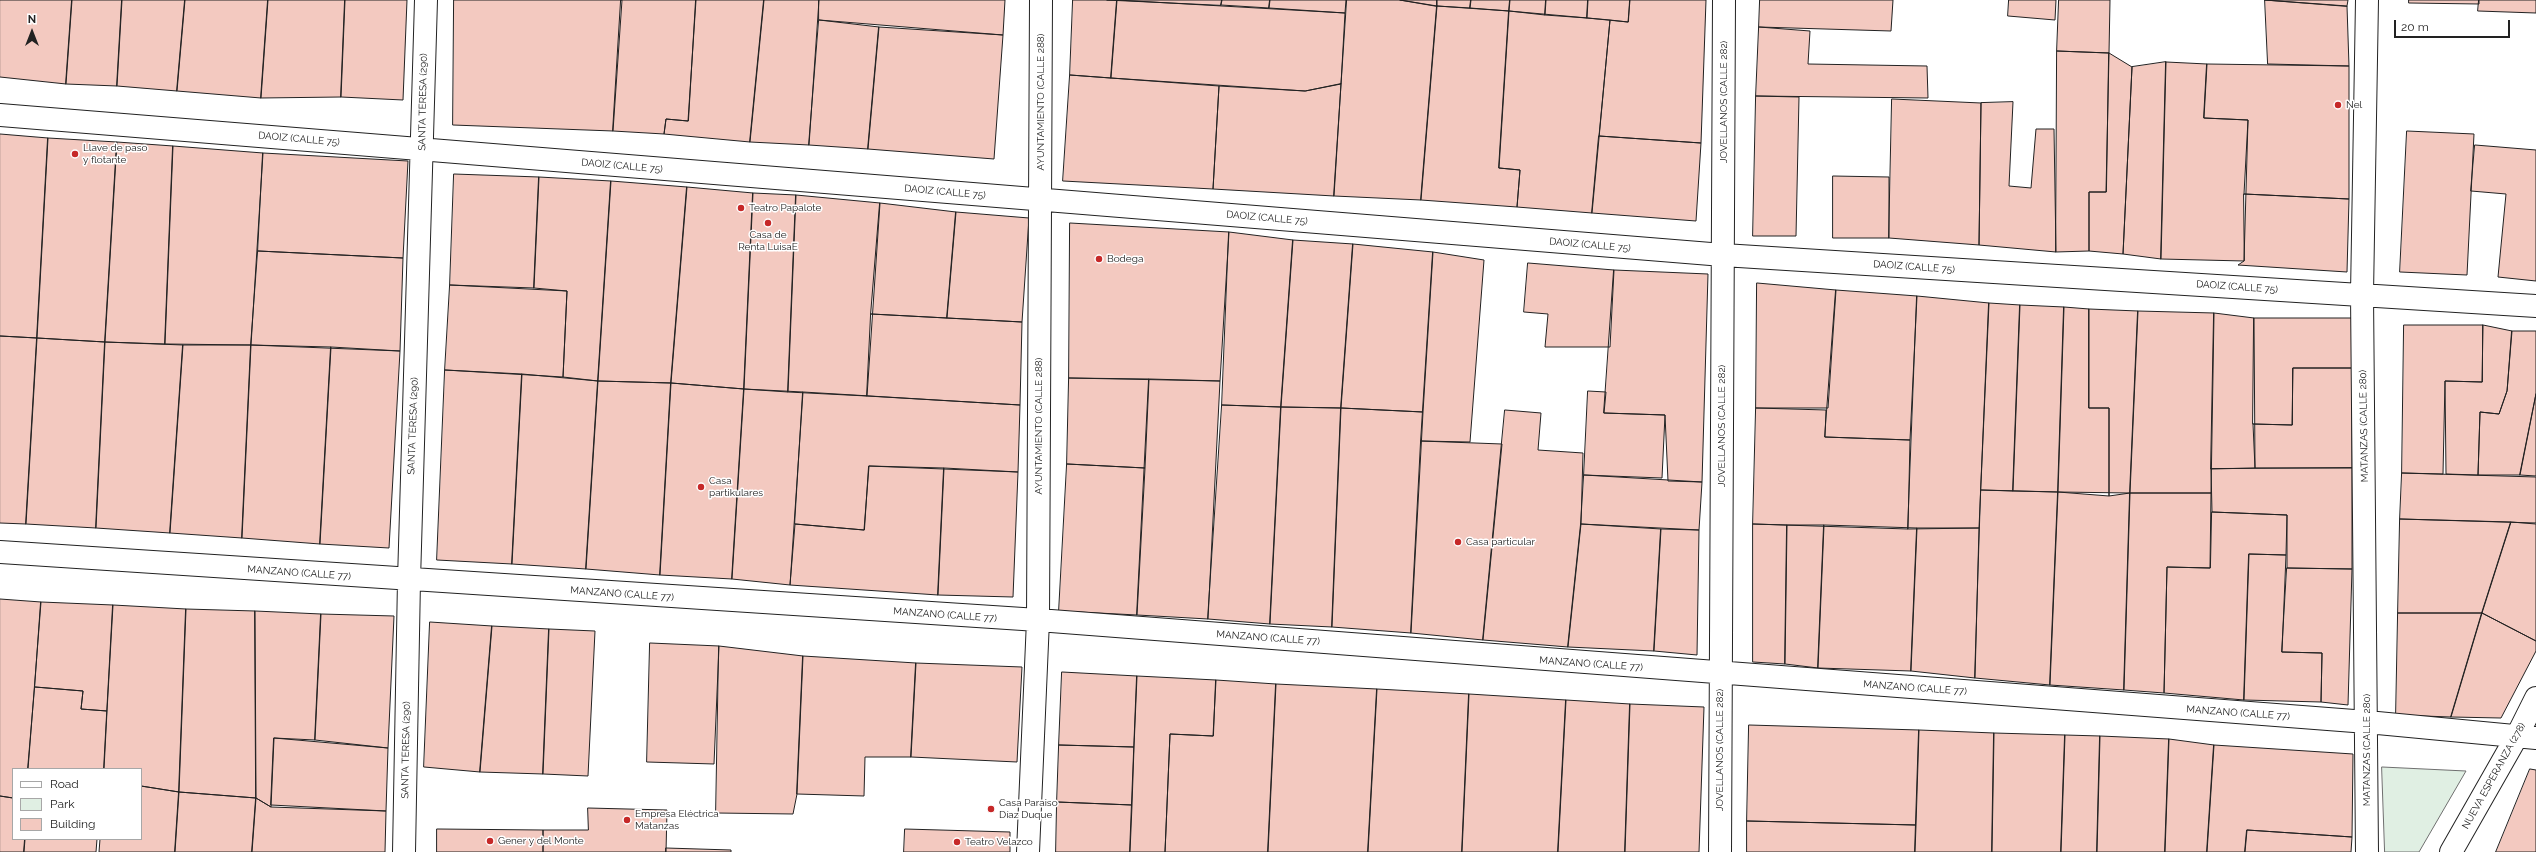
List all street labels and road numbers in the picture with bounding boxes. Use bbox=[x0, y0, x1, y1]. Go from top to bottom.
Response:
street label: AYUNTAMIENTO (CALLE 288) bbox=[1035, 34, 1047, 170]
street label: JOVELLANOS (CALLE 282) bbox=[1718, 41, 1730, 163]
street label: SANTA TERESA (290) bbox=[416, 53, 430, 151]
street label: DAOIZ (CALLE 75) bbox=[258, 129, 340, 149]
street label: DAOIZ (CALLE 75) bbox=[581, 156, 663, 176]
street label: DAOIZ (CALLE 75) bbox=[904, 182, 986, 202]
street label: DAOIZ (CALLE 75) bbox=[1226, 208, 1308, 228]
street label: DAOIZ (CALLE 75) bbox=[1549, 235, 1631, 255]
street label: DAOIZ (CALLE 75) bbox=[1873, 258, 1955, 276]
street label: DAOIZ (CALLE 75) bbox=[2196, 278, 2278, 296]
street label: AYUNTAMIENTO (CALLE 288) bbox=[1033, 358, 1045, 494]
street label: JOVELLANOS (CALLE 282) bbox=[1716, 365, 1728, 487]
street label: MATANZAS (CALLE 280) bbox=[2357, 370, 2371, 482]
street label: SANTA TERESA (290) bbox=[405, 377, 421, 475]
street label: MANZANO (CALLE 77) bbox=[247, 563, 351, 583]
street label: MANZANO (CALLE 77) bbox=[570, 584, 674, 604]
street label: MANZANO (CALLE 77) bbox=[893, 605, 997, 625]
street label: MANZANO (CALLE 77) bbox=[1216, 628, 1320, 648]
street label: MANZANO (CALLE 77) bbox=[1539, 654, 1643, 674]
street label: MANZANO (CALLE 77) bbox=[1863, 678, 1967, 698]
street label: JOVELLANOS (CALLE 282) bbox=[1714, 689, 1726, 811]
street label: MATANZAS (CALLE 280) bbox=[2361, 694, 2373, 806]
street label: SANTA TERESA (290) bbox=[399, 701, 413, 799]
street label: MANZANO (CALLE 77) bbox=[2186, 703, 2290, 723]
street label: NUEVA ESPERANZA (278) bbox=[2460, 721, 2528, 831]

